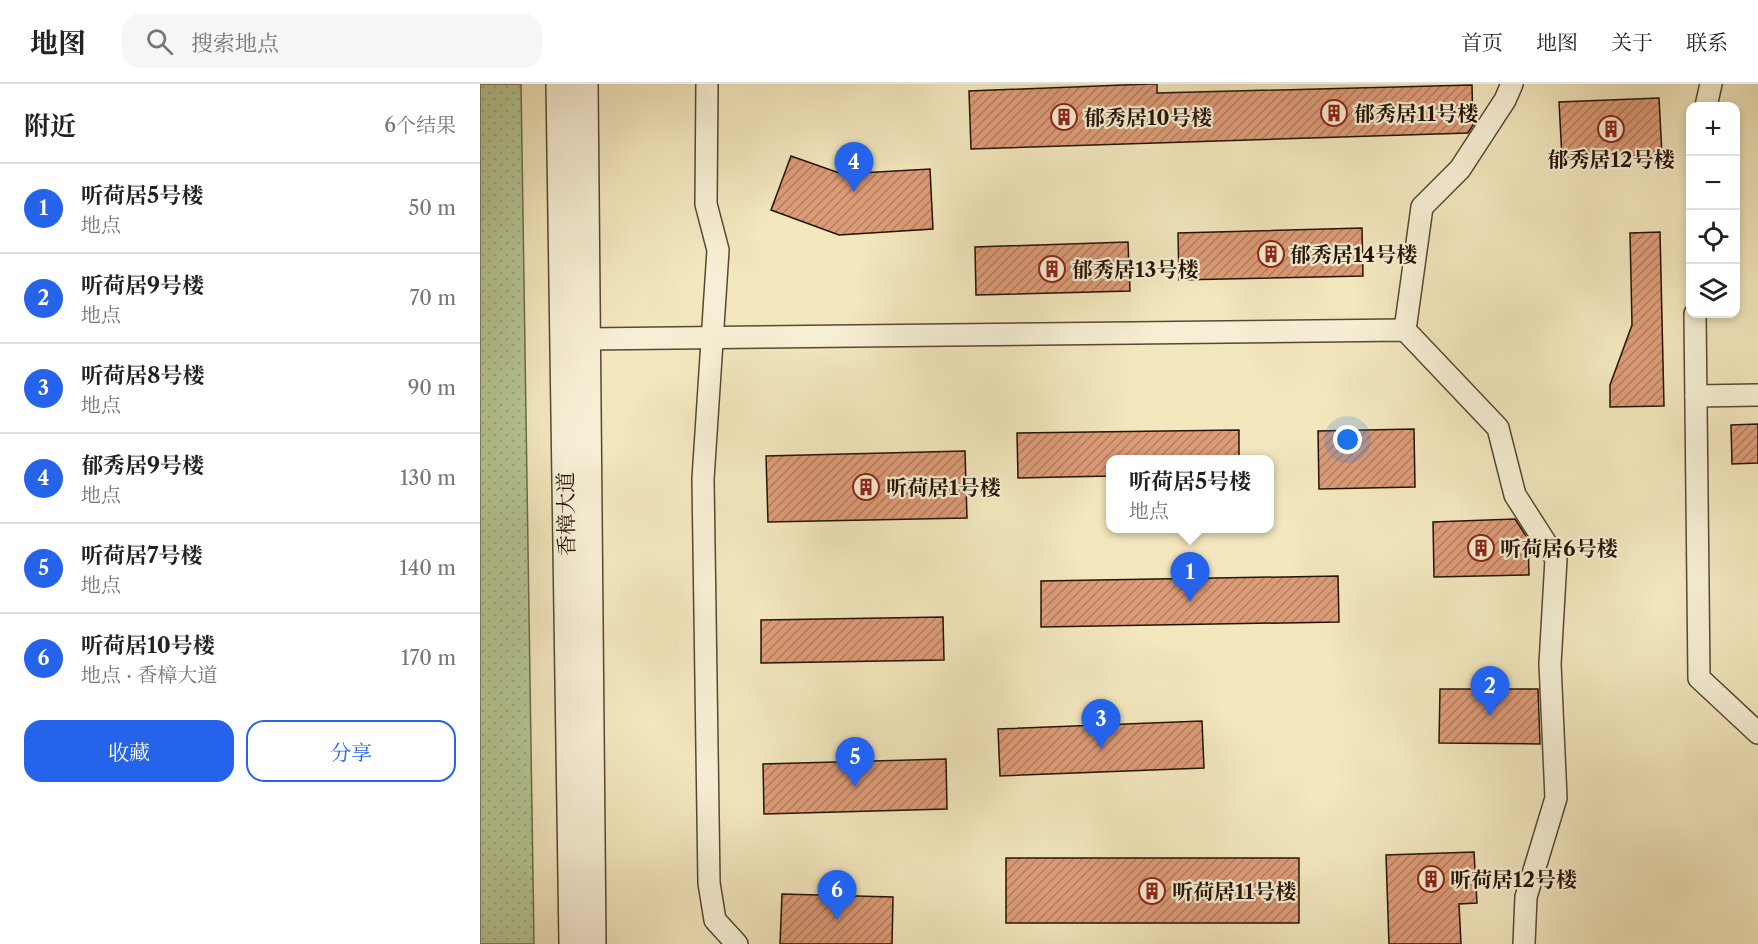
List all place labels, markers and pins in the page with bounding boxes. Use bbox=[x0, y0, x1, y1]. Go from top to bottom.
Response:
building icon: 郁秀居11号楼 bbox=[1319, 98, 1349, 128]
place label: 郁秀居11号楼 bbox=[1354, 101, 1478, 126]
building icon: 郁秀居10号楼 bbox=[1049, 102, 1079, 132]
place label: 郁秀居10号楼 bbox=[1084, 105, 1212, 130]
building icon: 郁秀居12号楼 bbox=[1596, 114, 1626, 144]
pin: 4 bbox=[834, 142, 874, 192]
place label: 郁秀居12号楼 bbox=[1548, 147, 1674, 172]
building icon: 郁秀居14号楼 bbox=[1256, 239, 1286, 269]
place label: 郁秀居14号楼 bbox=[1290, 242, 1417, 267]
building icon: 郁秀居13号楼 bbox=[1037, 254, 1067, 284]
place label: 郁秀居13号楼 bbox=[1072, 257, 1198, 282]
building icon: 听荷居1号楼 bbox=[851, 472, 881, 502]
place label: 听荷居1号楼 bbox=[886, 475, 1000, 500]
building icon: 听荷居6号楼 bbox=[1466, 533, 1496, 563]
place label: 听荷居6号楼 bbox=[1500, 536, 1618, 561]
pin: 1 bbox=[1170, 552, 1210, 602]
pin: 2 bbox=[1470, 666, 1510, 716]
pin: 3 bbox=[1082, 700, 1120, 749]
pin: 5 bbox=[836, 738, 874, 787]
building icon: 听荷居12号楼 bbox=[1416, 864, 1446, 894]
place label: 听荷居12号楼 bbox=[1450, 867, 1577, 892]
pin: 6 bbox=[818, 870, 856, 920]
building icon: 听荷居11号楼 bbox=[1137, 876, 1167, 906]
place label: 听荷居11号楼 bbox=[1172, 879, 1296, 904]

